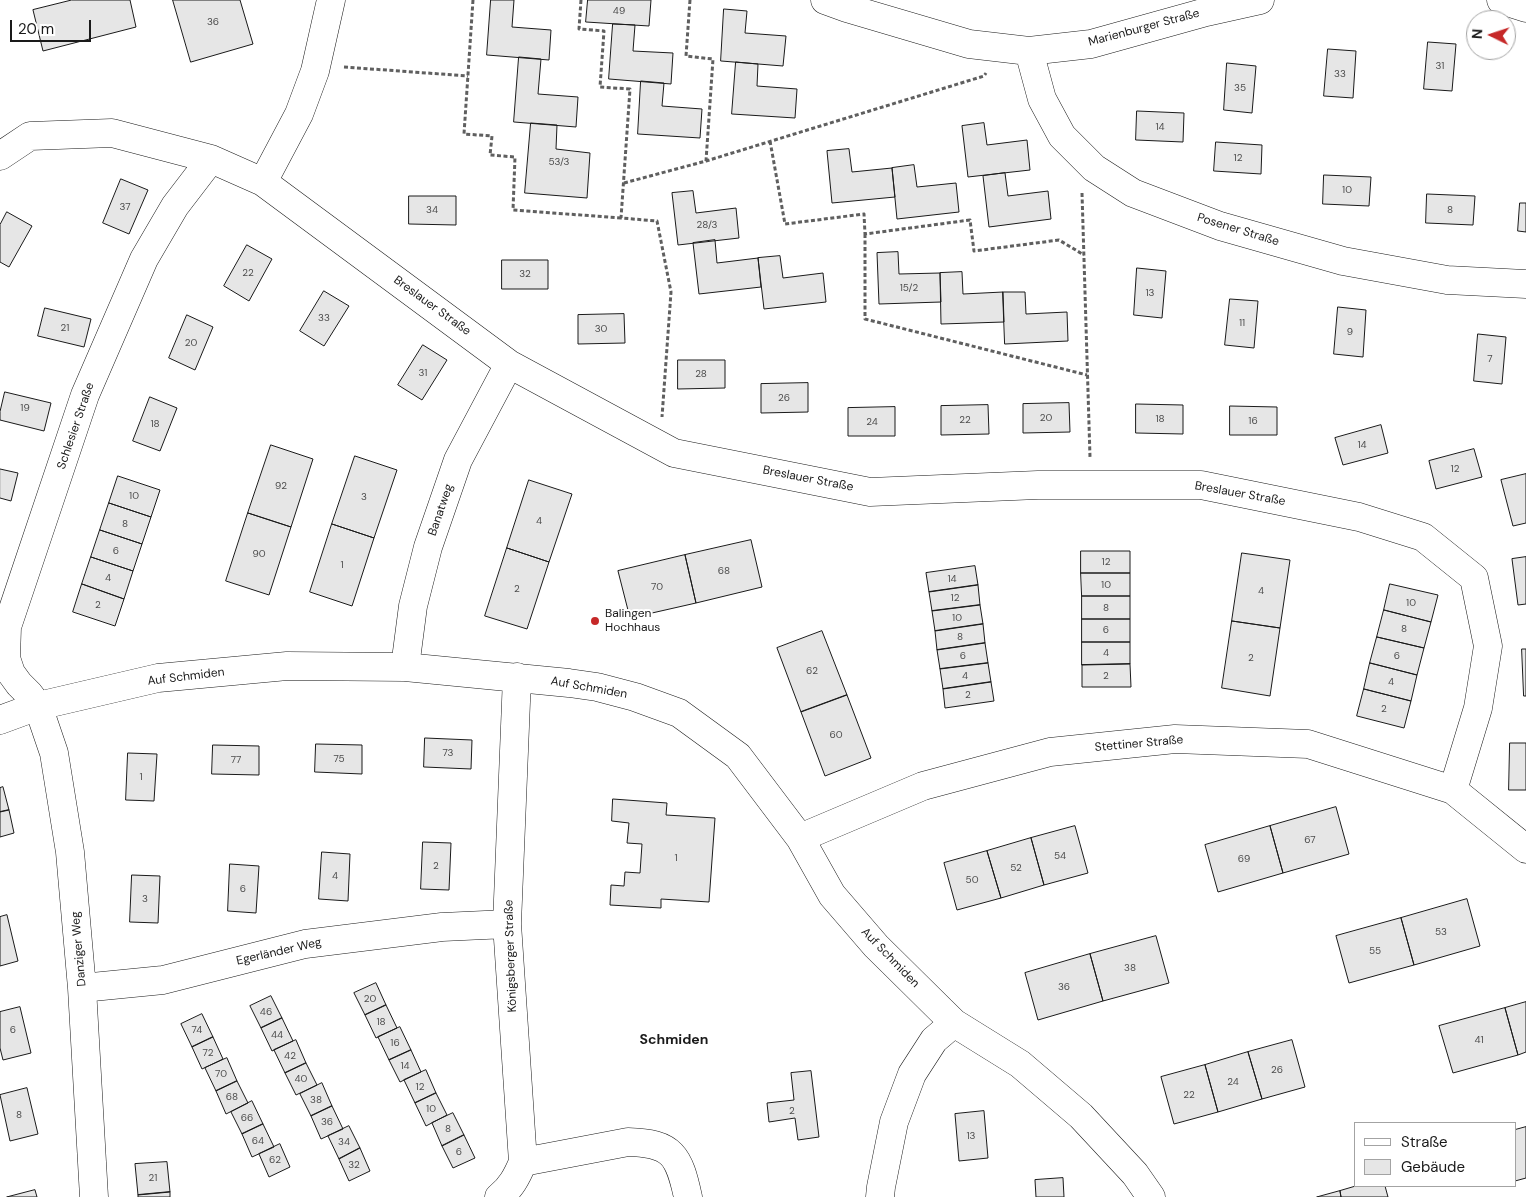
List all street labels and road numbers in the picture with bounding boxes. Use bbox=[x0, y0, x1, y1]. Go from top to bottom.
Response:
street label: Marienburger Straße bbox=[1087, 6, 1201, 50]
street label: Posener Straße bbox=[1195, 211, 1281, 249]
street label: Breslauer Straße bbox=[391, 273, 473, 339]
street label: Schlesier Straße bbox=[54, 381, 98, 471]
street label: Breslauer Straße bbox=[761, 463, 855, 495]
street label: Breslauer Straße bbox=[1193, 479, 1287, 509]
street label: Banatweg bbox=[425, 482, 457, 538]
street label: Auf Schmiden bbox=[147, 665, 225, 689]
street label: Auf Schmiden bbox=[550, 674, 628, 702]
street label: Stettiner Straße bbox=[1094, 733, 1184, 755]
street label: Königsberger Straße bbox=[502, 899, 520, 1013]
street label: Danziger Weg bbox=[69, 911, 89, 987]
street label: Auf Schmiden bbox=[858, 925, 922, 991]
street label: Egerländer Weg bbox=[235, 935, 323, 969]

